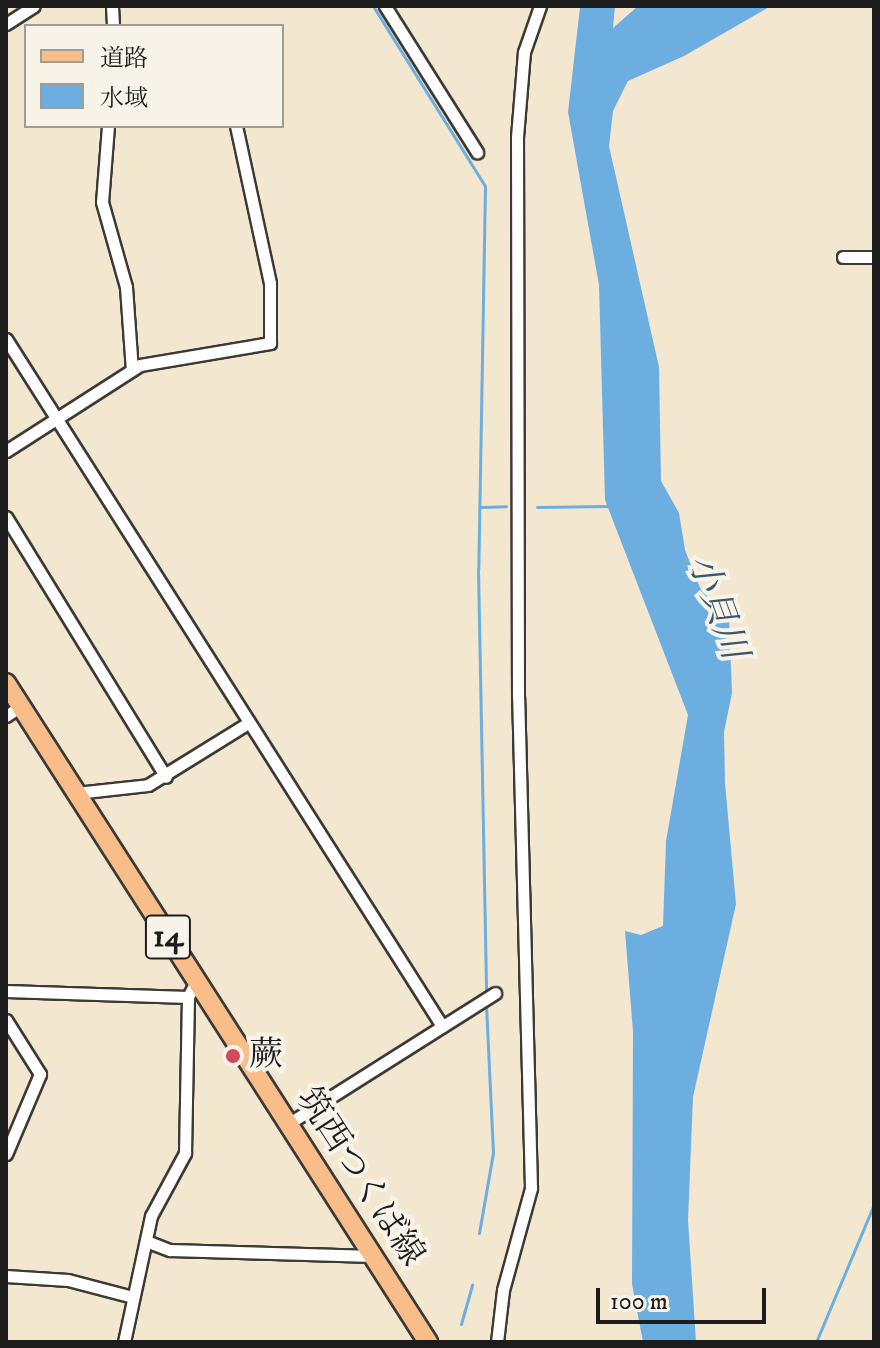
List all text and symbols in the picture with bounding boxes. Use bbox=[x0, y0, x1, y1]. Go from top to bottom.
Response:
legend bbox=[24, 24, 284, 128]
text: 道路 bbox=[100, 44, 148, 74]
text: 水域 bbox=[100, 84, 148, 114]
water label: 小貝川 bbox=[678, 549, 756, 665]
road number: 14 bbox=[144, 909, 192, 965]
place label: 蕨 bbox=[249, 1036, 283, 1076]
marker: 蕨 bbox=[224, 1047, 242, 1065]
street label: 筑西つくば線 bbox=[287, 1080, 433, 1274]
scale bar bbox=[600, 1272, 770, 1322]
text: 100 m bbox=[610, 1287, 668, 1317]

